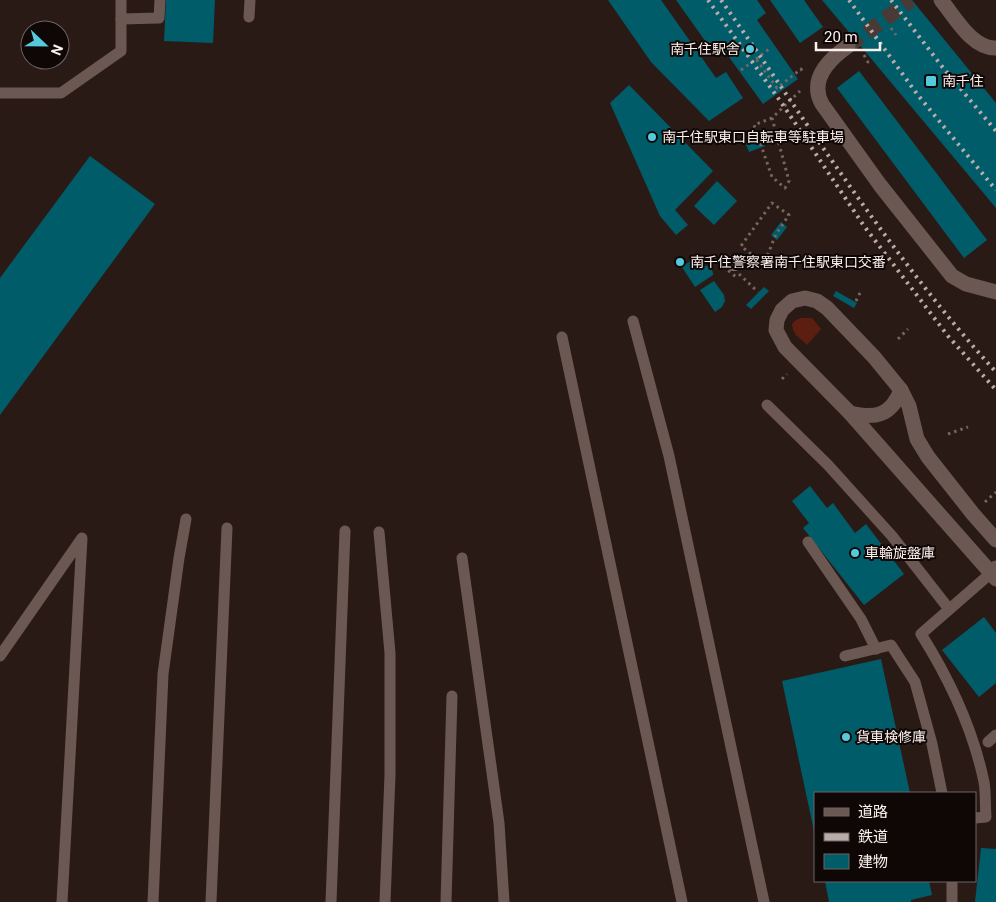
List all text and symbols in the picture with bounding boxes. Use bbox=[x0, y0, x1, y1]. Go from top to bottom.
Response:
north arrow bbox=[20, 20, 70, 70]
scale bar bbox=[816, 20, 880, 52]
text: 20 m bbox=[824, 28, 858, 46]
place label: 南千住駅舎 bbox=[670, 41, 740, 57]
text: N bbox=[48, 42, 66, 57]
marker: 南千住駅舎 bbox=[744, 43, 756, 55]
place label: 南千住 bbox=[942, 73, 984, 89]
marker: 南千住 bbox=[924, 74, 938, 88]
place label: 南千住駅東口自転車等駐車場 bbox=[662, 129, 844, 145]
marker: 南千住駅東口自転車等駐車場 bbox=[646, 131, 658, 143]
place label: 南千住警察署南千住駅東口交番 bbox=[690, 254, 886, 270]
marker: 南千住警察署南千住駅東口交番 bbox=[674, 256, 686, 268]
place label: 車輪旋盤庫 bbox=[865, 545, 935, 561]
marker: 車輪旋盤庫 bbox=[849, 547, 861, 559]
place label: 貨車検修庫 bbox=[856, 729, 926, 745]
marker: 貨車検修庫 bbox=[840, 731, 852, 743]
legend bbox=[814, 792, 976, 882]
text: 道路 bbox=[858, 803, 888, 821]
text: 鉄道 bbox=[858, 828, 888, 846]
text: 建物 bbox=[858, 853, 888, 871]

